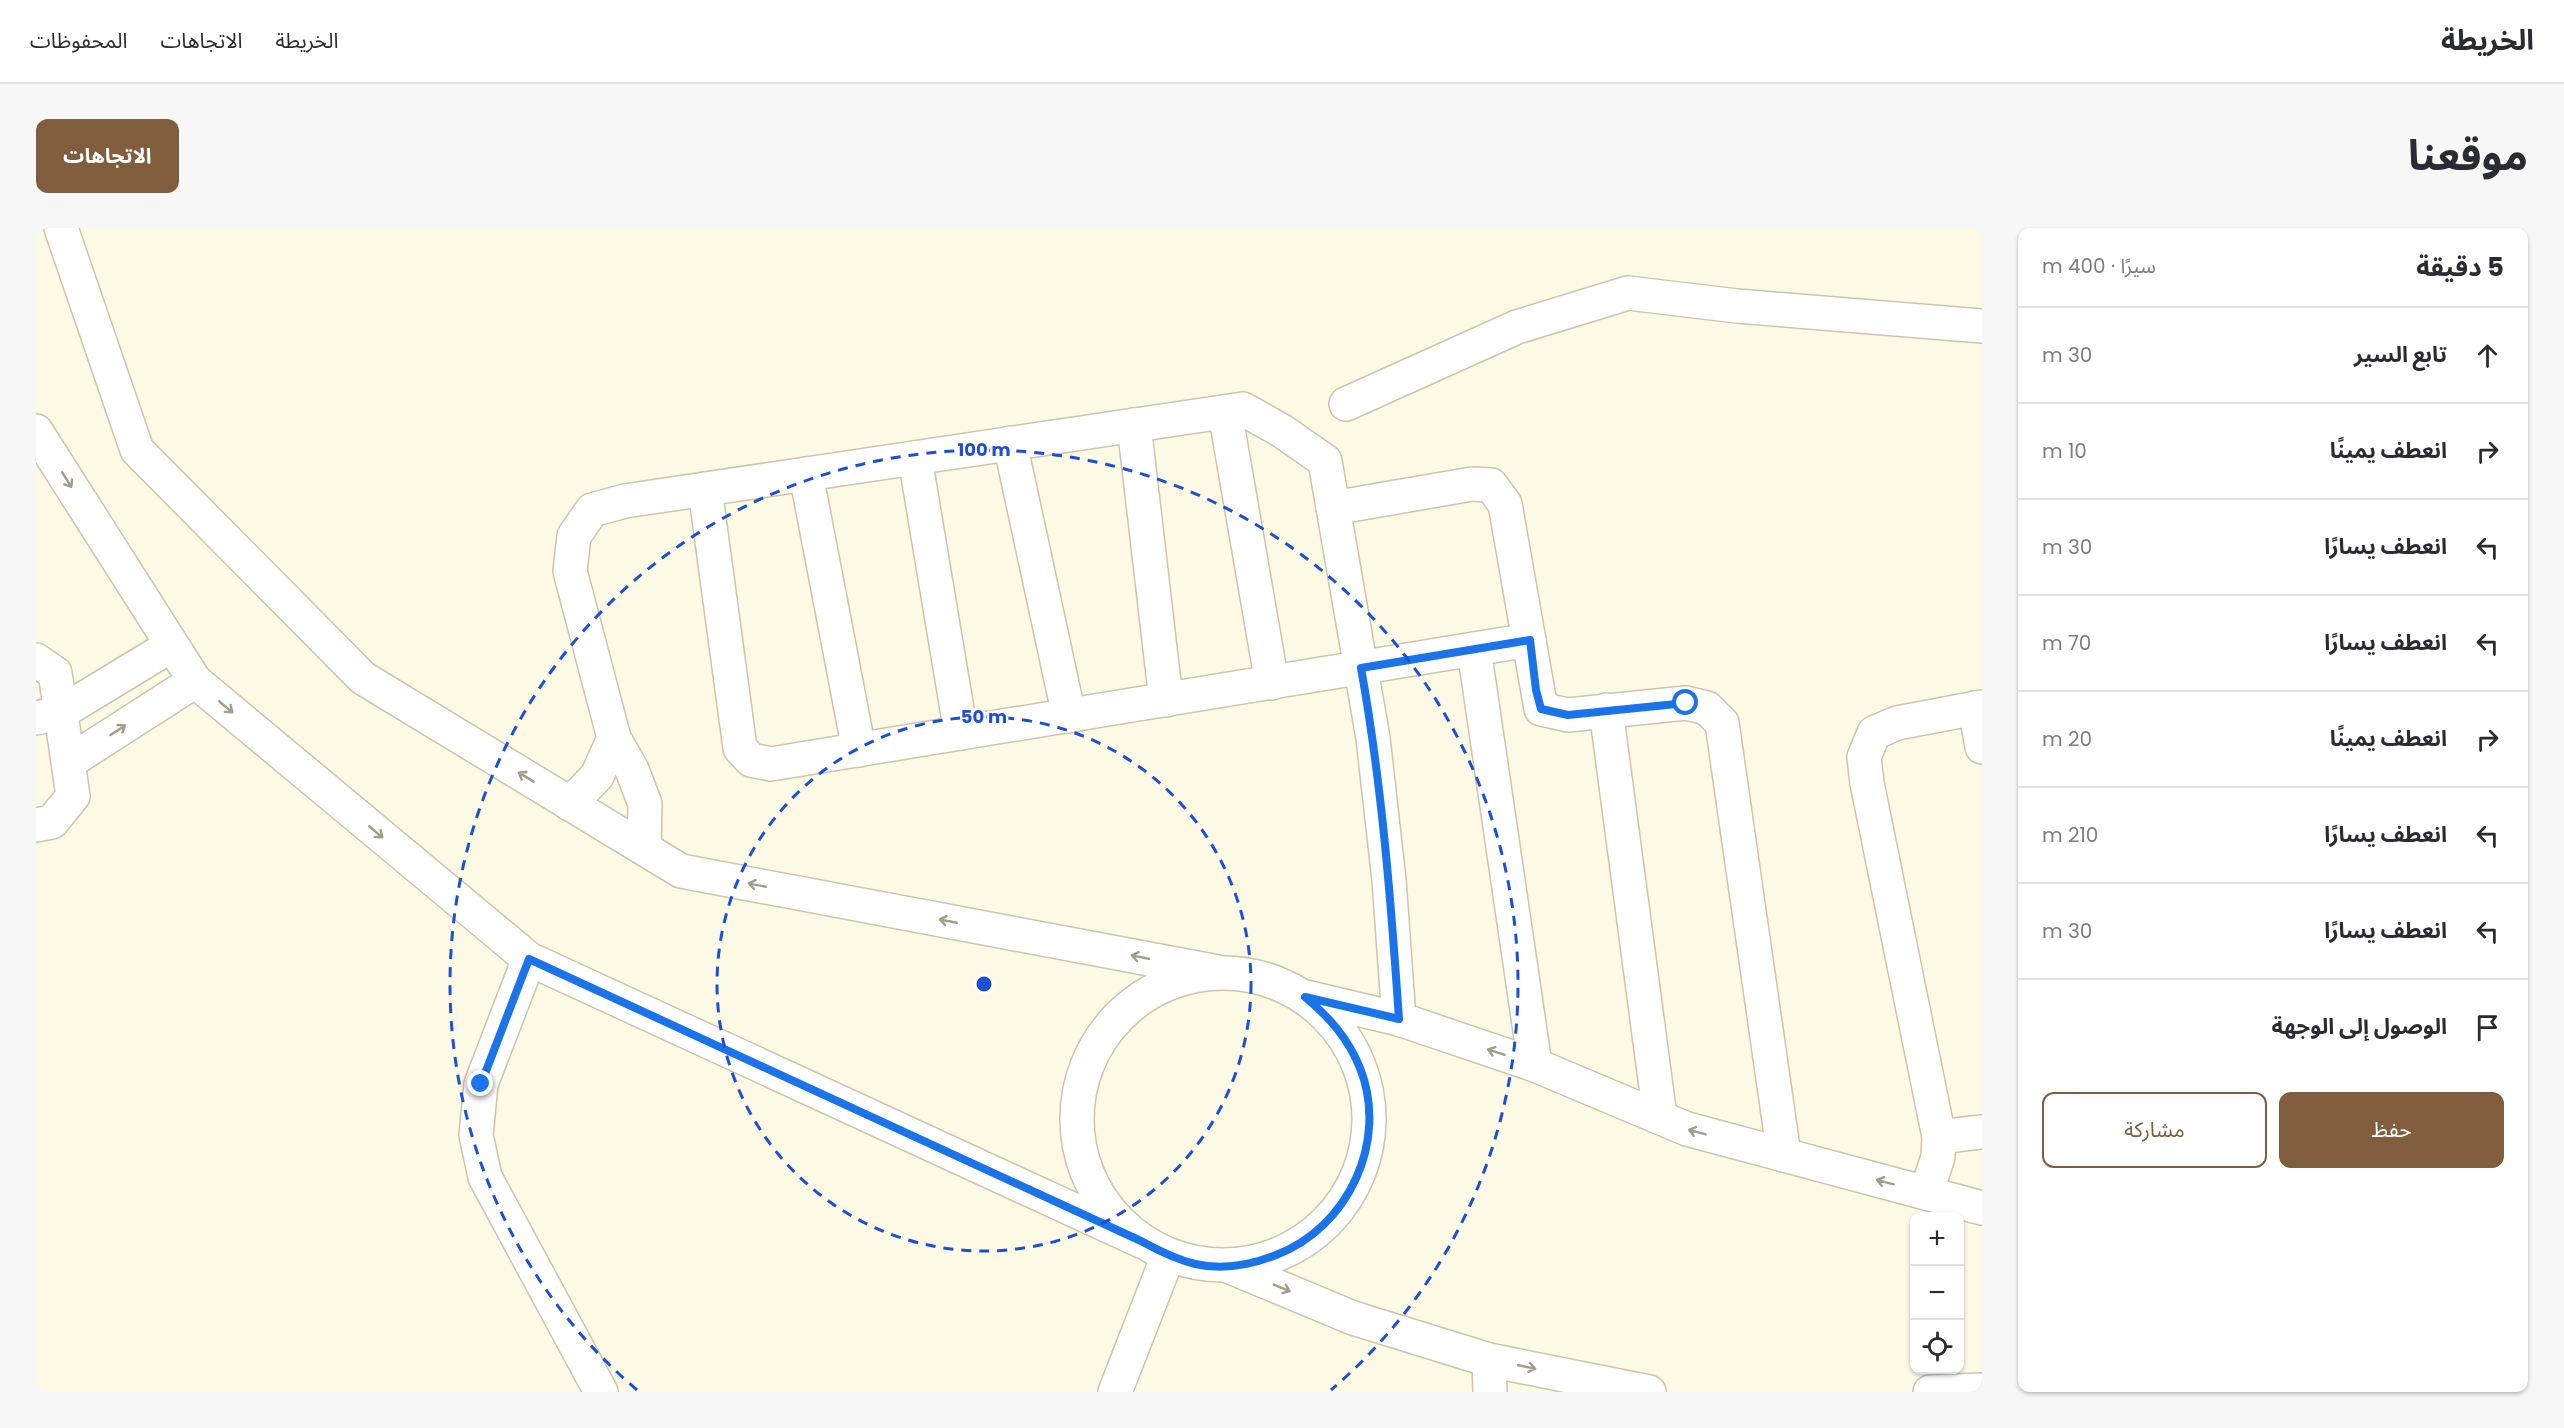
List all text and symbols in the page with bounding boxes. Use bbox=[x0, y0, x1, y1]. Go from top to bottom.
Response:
text: الخريطة bbox=[2441, 21, 2534, 60]
text: المحفوظات bbox=[30, 26, 127, 55]
text: الاتجاهات bbox=[160, 26, 242, 55]
text: الخريطة bbox=[275, 26, 338, 55]
button: الاتجاهات bbox=[36, 119, 179, 193]
text: موقعنا bbox=[2408, 126, 2528, 185]
text: 5 دقيقة bbox=[2416, 249, 2504, 285]
text: سيرًا · 400 m bbox=[2042, 252, 2156, 280]
text: تابع السير bbox=[2354, 339, 2447, 370]
icon: ahead bbox=[2471, 339, 2504, 372]
text: 30 m bbox=[2042, 341, 2092, 369]
text: انعطف يمينًا bbox=[2330, 435, 2447, 466]
icon: right bbox=[2471, 435, 2504, 468]
text: 100 m bbox=[957, 437, 1011, 462]
text: 10 m bbox=[2042, 437, 2087, 465]
one-way arrow bbox=[62, 471, 74, 488]
text: انعطف يسارًا bbox=[2324, 531, 2447, 562]
icon: left bbox=[2471, 531, 2504, 564]
text: 30 m bbox=[2042, 533, 2092, 561]
text: انعطف يسارًا bbox=[2324, 627, 2447, 658]
icon: left bbox=[2471, 627, 2504, 660]
text: 70 m bbox=[2042, 629, 2091, 657]
route start bbox=[1672, 689, 1698, 715]
one-way arrow bbox=[218, 701, 234, 714]
text: 50 m bbox=[961, 704, 1007, 729]
text: انعطف يمينًا bbox=[2330, 723, 2447, 754]
icon: right bbox=[2471, 723, 2504, 756]
one-way arrow bbox=[110, 724, 127, 737]
text: 20 m bbox=[2042, 725, 2092, 753]
one-way arrow bbox=[518, 771, 535, 783]
text: انعطف يسارًا bbox=[2324, 819, 2447, 850]
icon: left bbox=[2471, 819, 2504, 852]
text: 210 m bbox=[2042, 821, 2098, 849]
one-way arrow bbox=[368, 825, 383, 839]
one-way arrow bbox=[747, 879, 767, 890]
one-way arrow bbox=[939, 915, 959, 926]
text: انعطف يسارًا bbox=[2324, 915, 2447, 946]
icon: left bbox=[2471, 915, 2504, 948]
text: 30 m bbox=[2042, 917, 2092, 945]
one-way arrow bbox=[1131, 951, 1150, 962]
centre of rings bbox=[974, 974, 994, 994]
text: الوصول إلى الوجهة bbox=[2272, 1011, 2447, 1042]
icon: arrive bbox=[2471, 1011, 2504, 1044]
one-way arrow bbox=[1487, 1045, 1506, 1056]
route end bbox=[467, 1070, 493, 1096]
button: مشاركة bbox=[2042, 1092, 2267, 1168]
button: حفظ bbox=[2279, 1092, 2504, 1168]
one-way arrow bbox=[1687, 1125, 1706, 1137]
one-way arrow bbox=[1876, 1176, 1895, 1187]
map controls bbox=[1910, 1212, 1964, 1374]
button: + bbox=[1910, 1212, 1964, 1266]
button: − bbox=[1910, 1266, 1964, 1320]
one-way arrow bbox=[1272, 1283, 1290, 1294]
button: locate bbox=[1910, 1320, 1964, 1374]
one-way arrow bbox=[1516, 1362, 1536, 1373]

